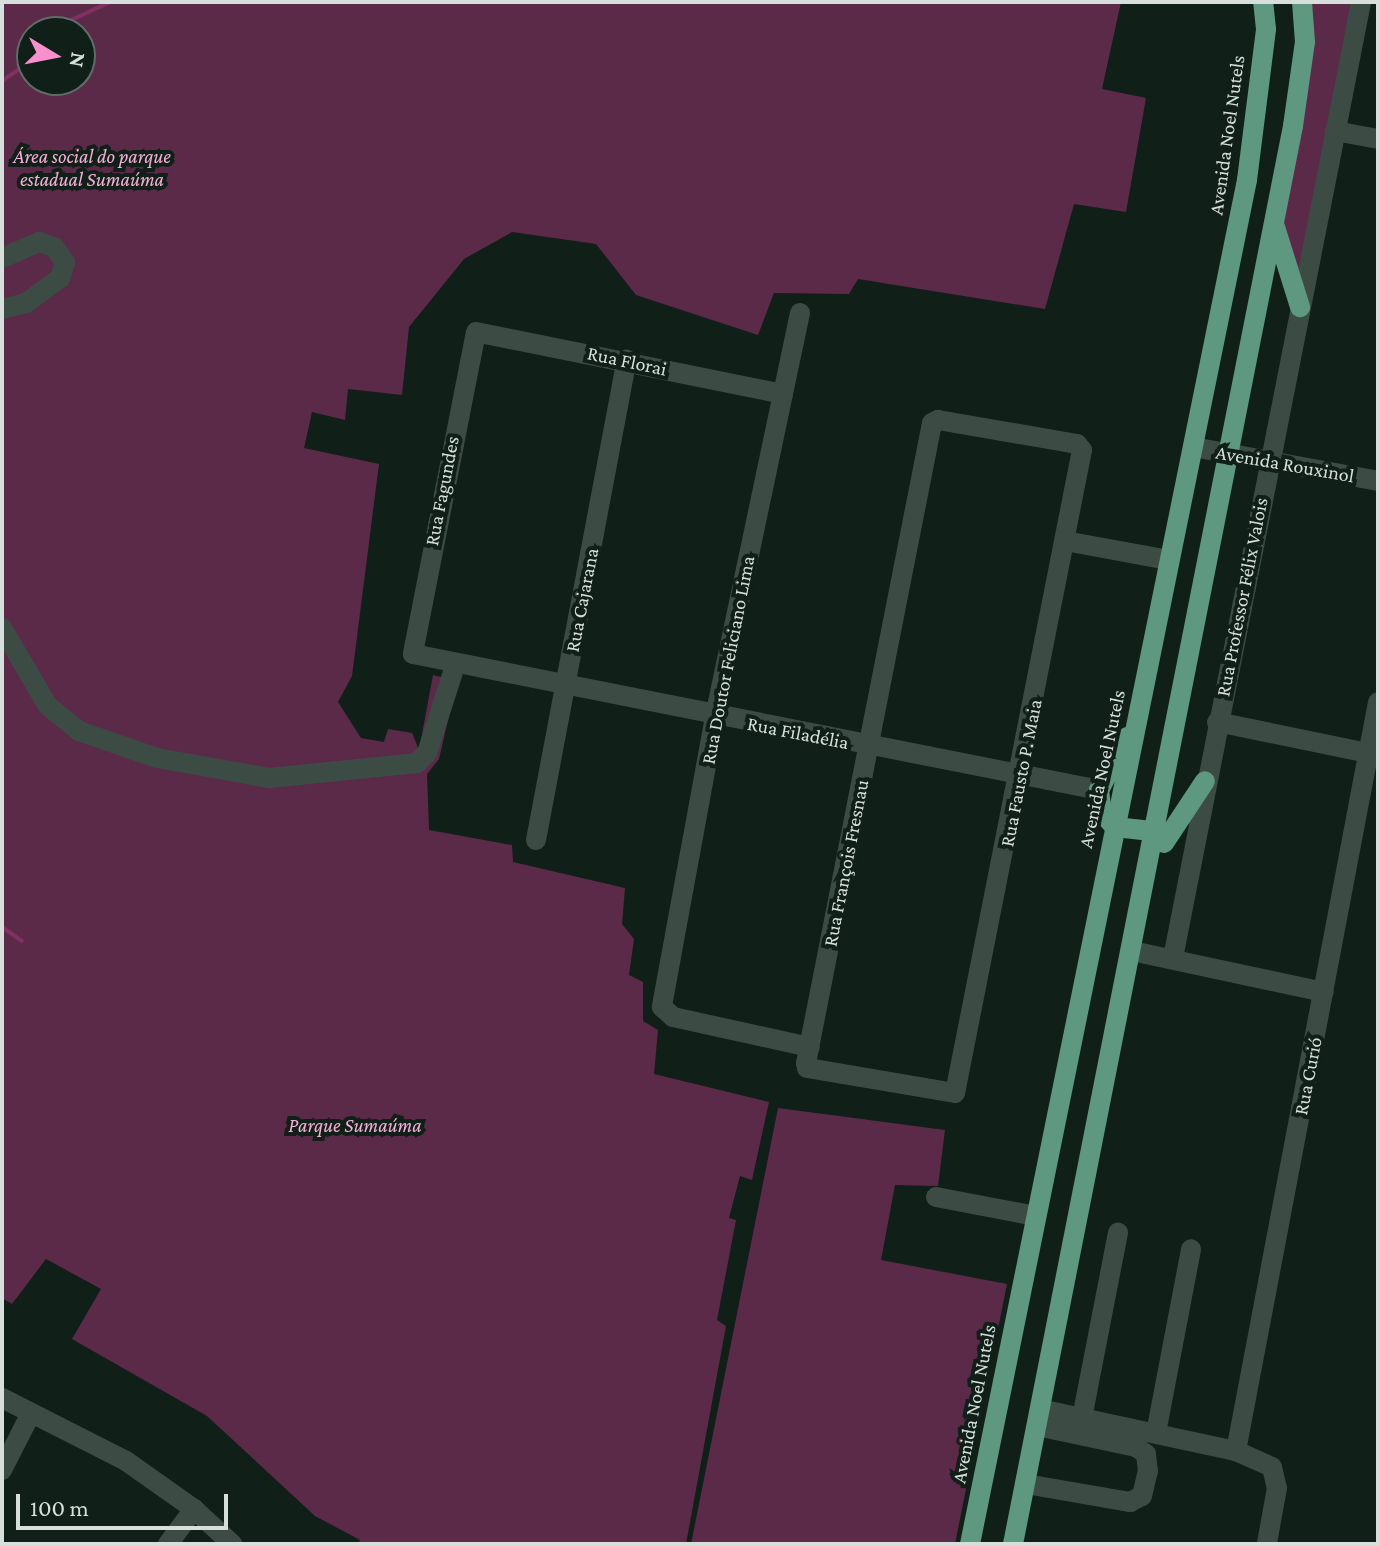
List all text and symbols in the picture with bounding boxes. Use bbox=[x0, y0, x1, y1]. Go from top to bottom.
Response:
north arrow bbox=[16, 16, 96, 96]
text: N bbox=[65, 50, 92, 69]
street label: Avenida Noel Nutels bbox=[1204, 54, 1250, 216]
park label: Área social do parque estadual Sumaúma bbox=[13, 145, 171, 192]
street label: Rua Florai bbox=[585, 341, 669, 381]
street label: Rua Fagundes bbox=[420, 434, 464, 548]
street label: Avenida Rouxinol bbox=[1214, 440, 1356, 488]
street label: Rua Professor Félix Valois bbox=[1211, 496, 1273, 698]
street label: Rua Cajarana bbox=[560, 546, 604, 654]
street label: Rua Doutor Feliciano Lima bbox=[696, 554, 760, 766]
street label: Avenida Noel Nutels bbox=[1074, 688, 1130, 850]
street label: Rua Fausto P. Maia bbox=[995, 697, 1047, 849]
street label: Rua Filadélia bbox=[745, 711, 851, 755]
street label: Rua François Fresnau bbox=[818, 777, 874, 949]
street label: Rua Curió bbox=[1289, 1035, 1327, 1117]
park label: Parque Sumaúma bbox=[288, 1113, 422, 1137]
street label: Avenida Noel Nutels bbox=[947, 1323, 1001, 1485]
scale bar bbox=[20, 1478, 232, 1528]
text: 100 m bbox=[30, 1494, 89, 1521]

